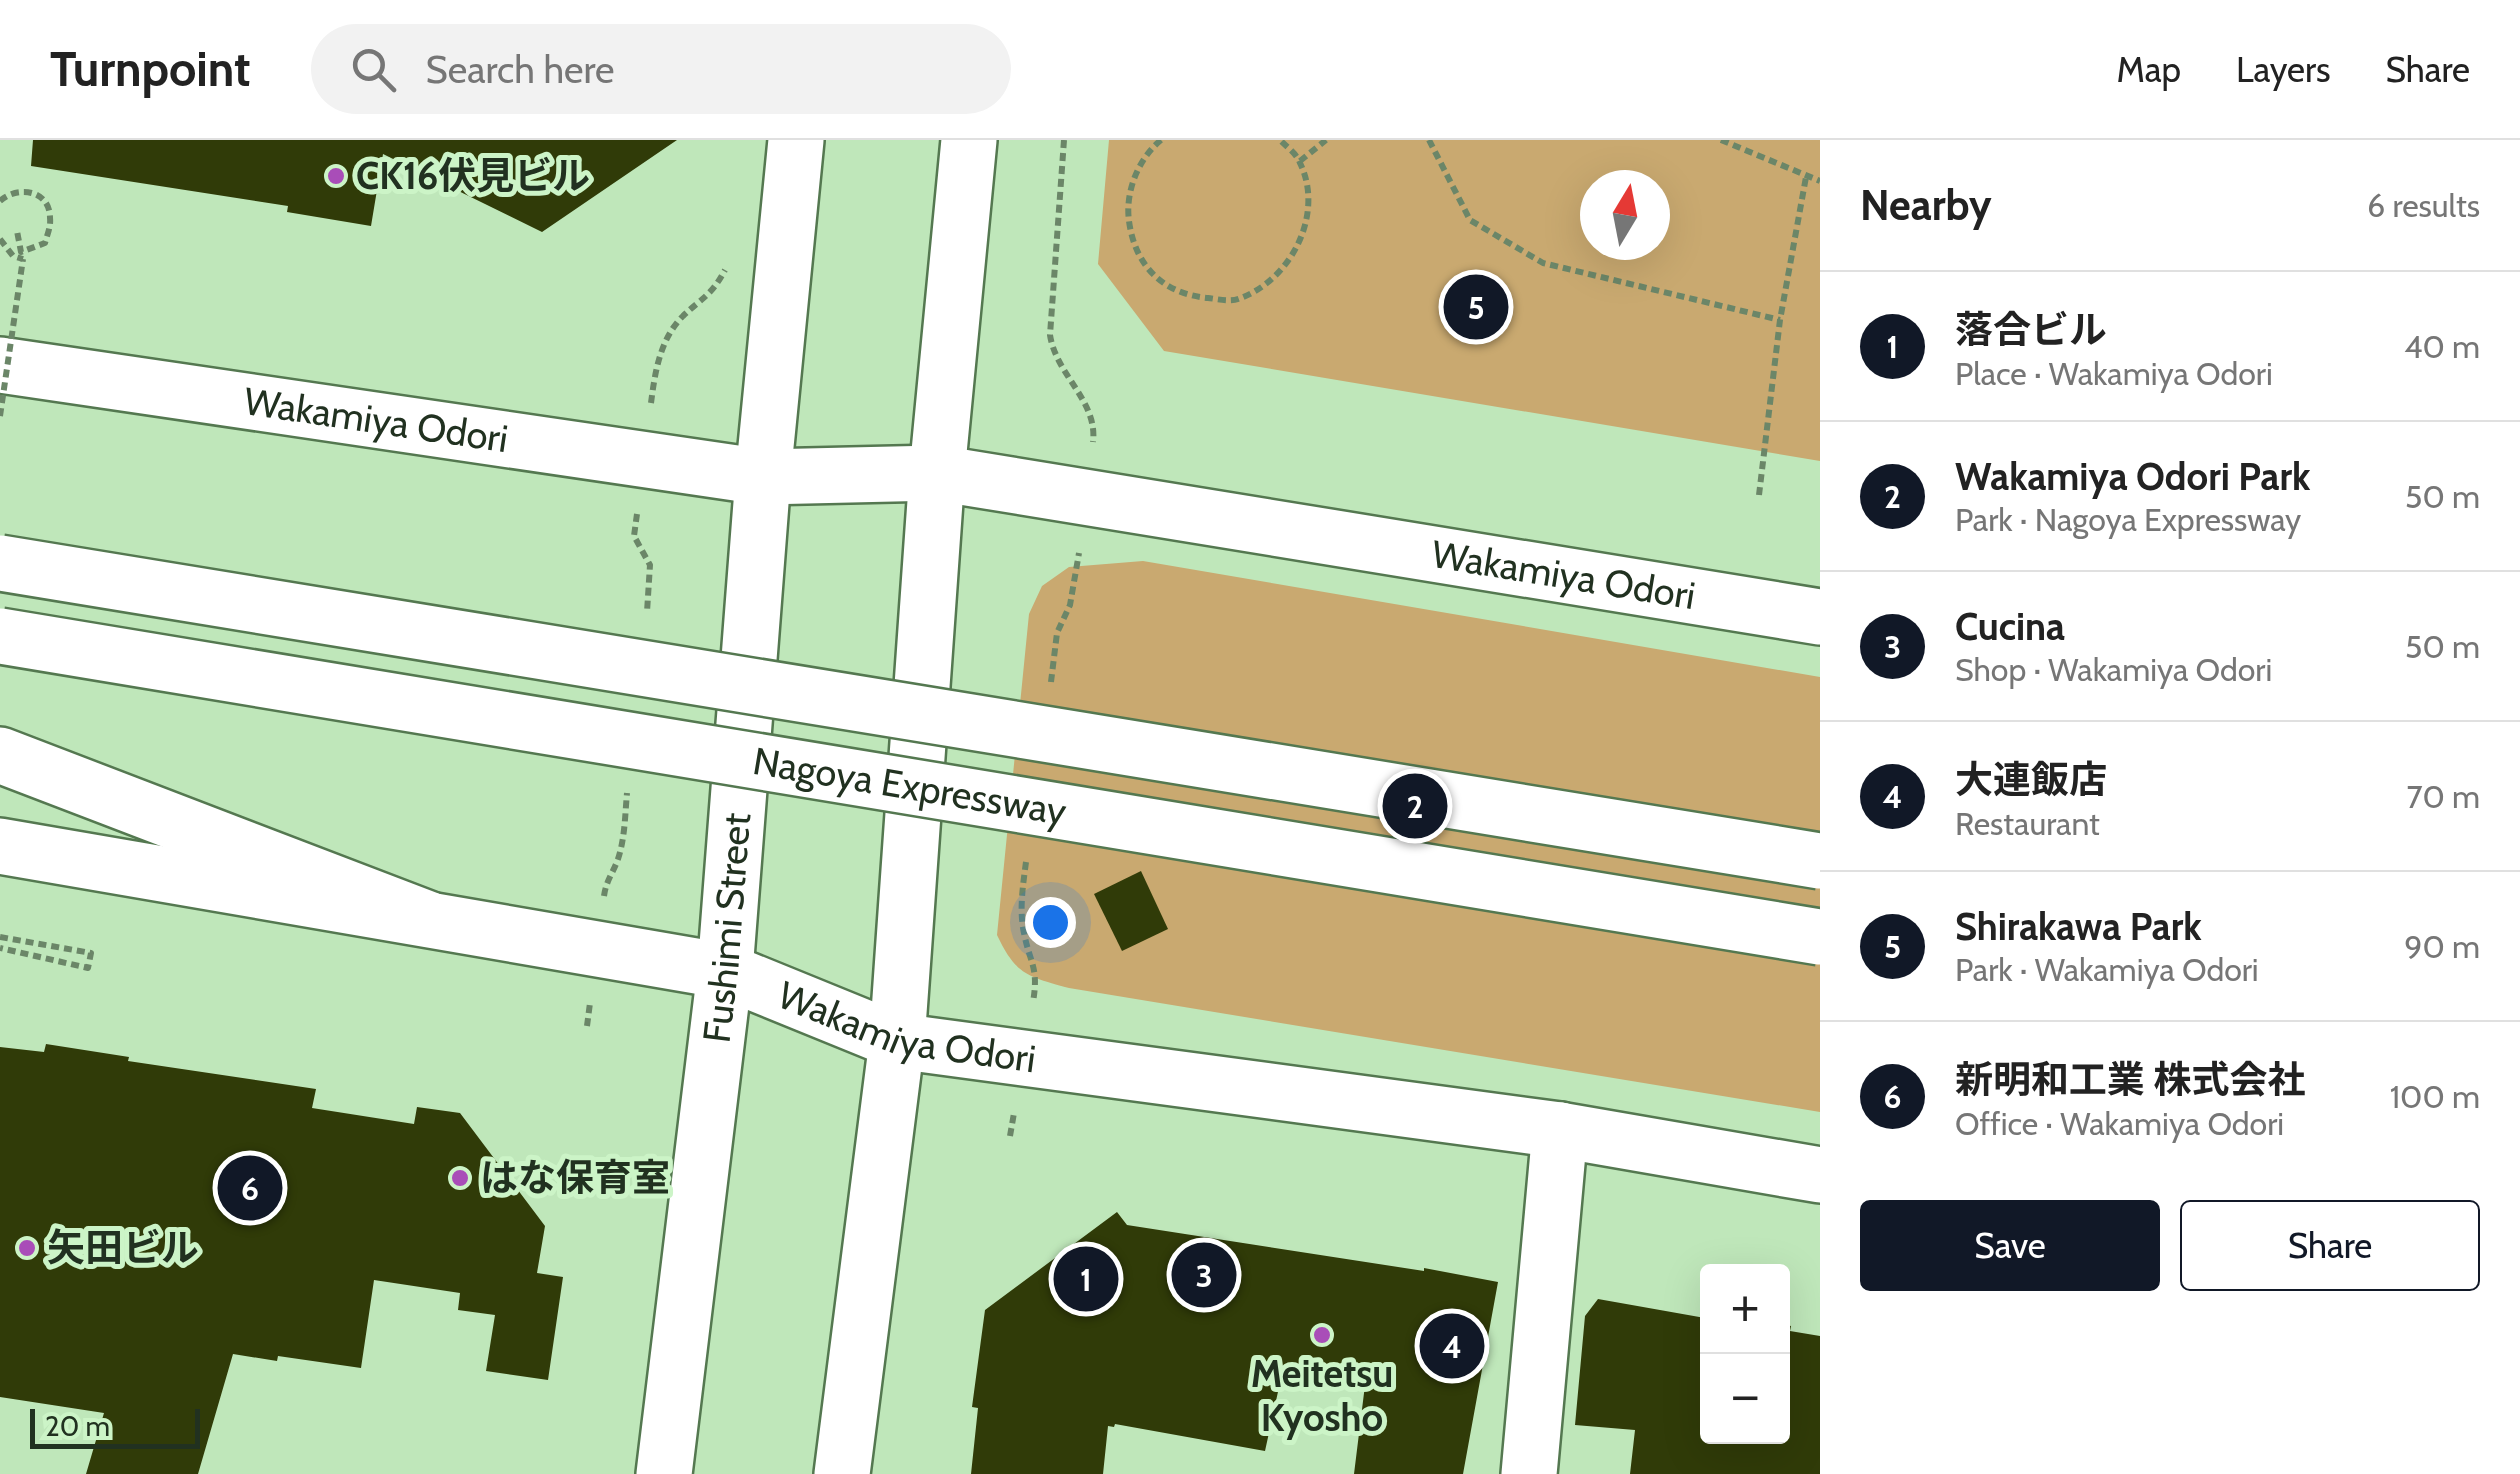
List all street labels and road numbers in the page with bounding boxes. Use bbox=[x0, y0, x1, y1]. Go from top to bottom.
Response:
street label: Wakamiya Odori bbox=[241, 377, 511, 462]
street label: Wakamiya Odori bbox=[1428, 530, 1699, 619]
street label: Nagoya Expressway bbox=[750, 737, 1070, 835]
street label: Fushimi Street bbox=[693, 811, 760, 1045]
street label: Wakamiya Odori bbox=[771, 971, 1039, 1082]

